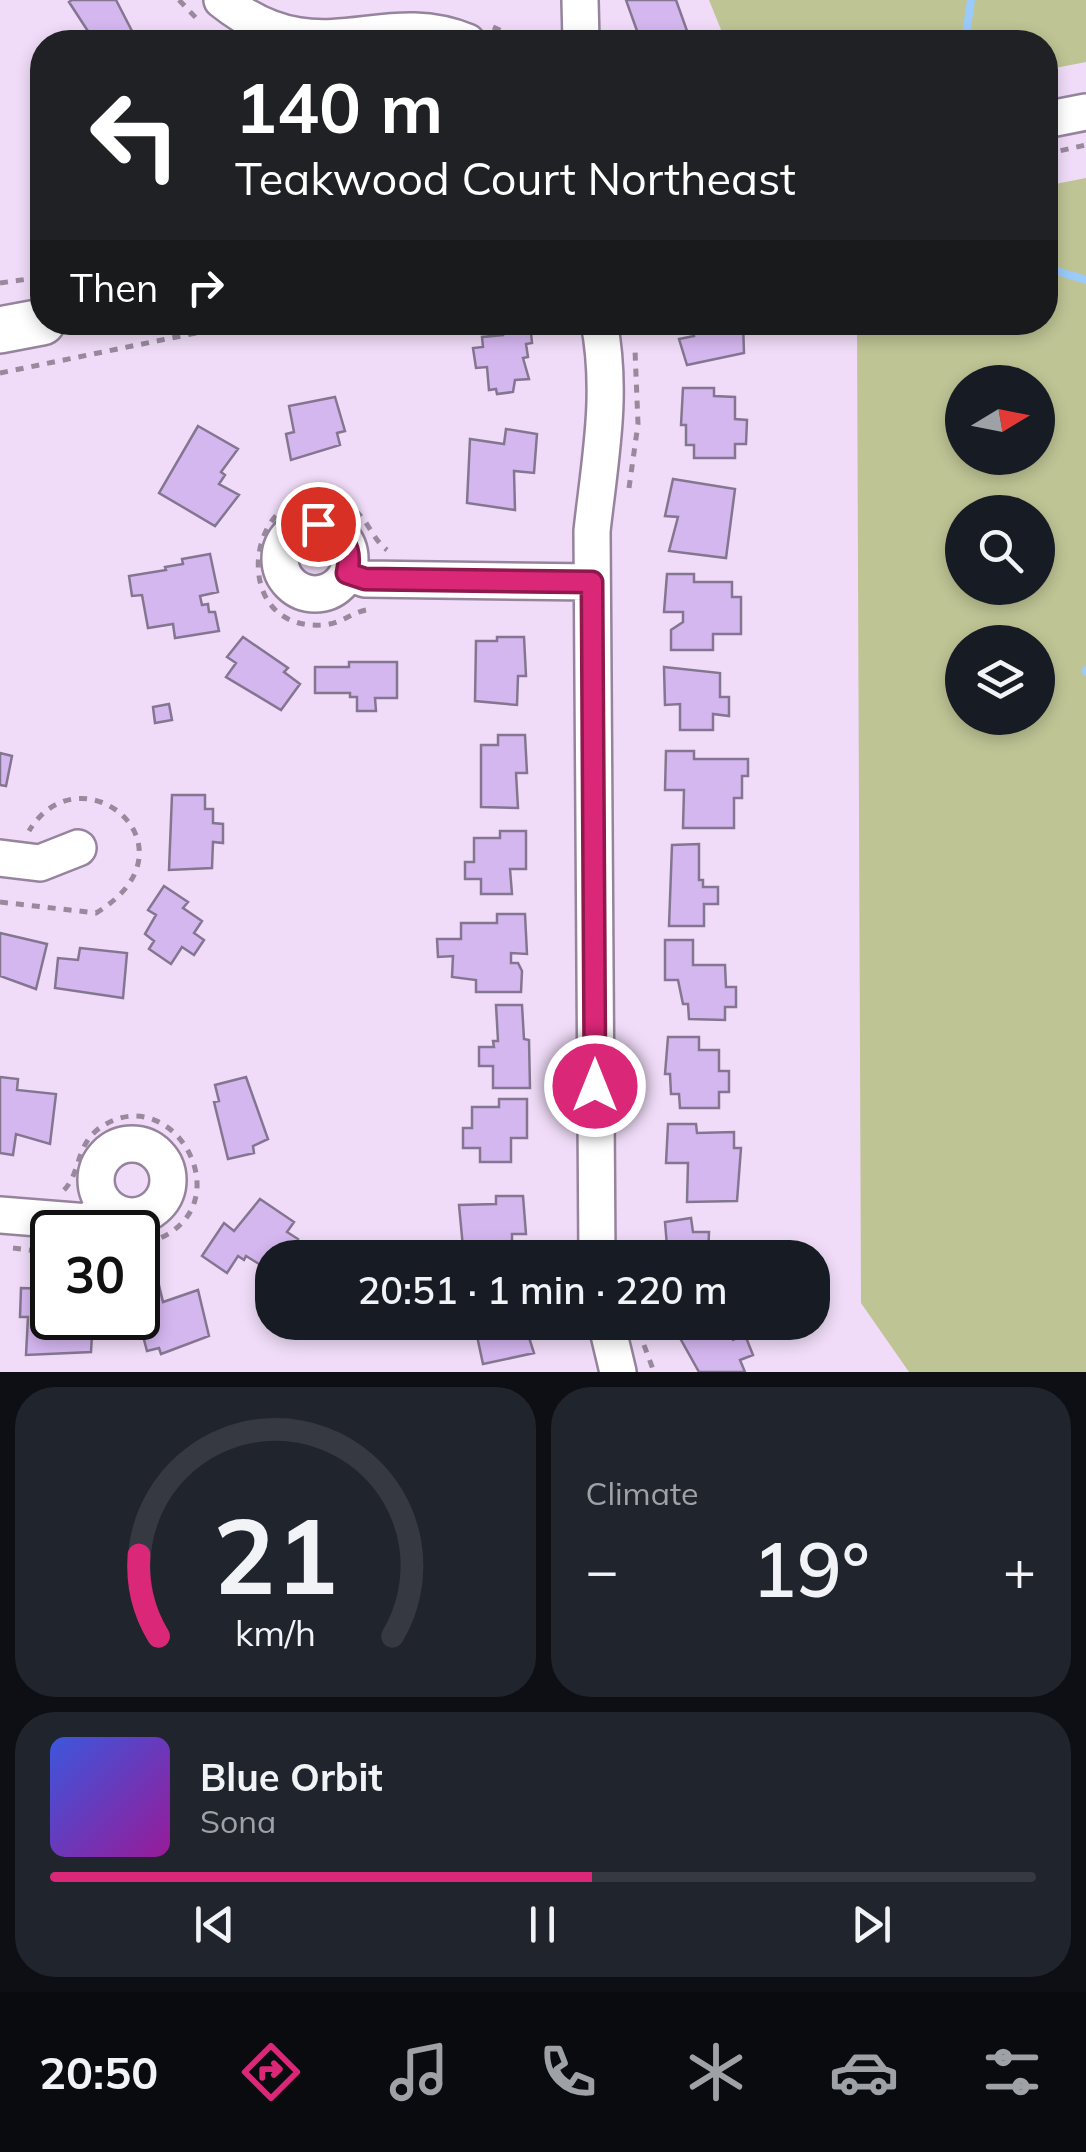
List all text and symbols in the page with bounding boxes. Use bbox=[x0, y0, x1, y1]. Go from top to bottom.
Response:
text: 140 m bbox=[235, 63, 443, 151]
icon: left bbox=[70, 70, 200, 200]
text: Teakwood Court Northeast bbox=[235, 150, 796, 206]
icon: right bbox=[178, 260, 233, 315]
text: Then bbox=[70, 264, 158, 312]
north arrow bbox=[945, 365, 1055, 475]
map controls bbox=[945, 365, 1055, 735]
pin bbox=[276, 482, 361, 567]
button: search bbox=[945, 495, 1055, 605]
icon: arrive bbox=[291, 497, 346, 552]
button: layers bbox=[945, 625, 1055, 735]
position arrow bbox=[543, 1034, 647, 1138]
speed limit sign: 30 bbox=[30, 1210, 160, 1340]
text: 20:51 · 1 min · 220 m bbox=[357, 1266, 728, 1314]
text: Climate bbox=[586, 1473, 698, 1513]
text: 21 bbox=[213, 1489, 338, 1620]
text: 19° bbox=[752, 1522, 870, 1616]
text: − bbox=[586, 1535, 619, 1604]
text: + bbox=[1003, 1535, 1036, 1604]
text: km/h bbox=[235, 1610, 316, 1655]
text: Blue Orbit bbox=[200, 1753, 383, 1801]
text: Sona bbox=[200, 1801, 276, 1841]
icon: previous bbox=[187, 1897, 242, 1952]
icon: pause bbox=[515, 1897, 570, 1952]
icon: next bbox=[844, 1897, 899, 1952]
icon: directions bbox=[236, 2037, 306, 2107]
icon: music bbox=[384, 2037, 454, 2107]
icon: phone bbox=[533, 2037, 603, 2107]
icon: climate bbox=[681, 2037, 751, 2107]
icon: car bbox=[829, 2037, 899, 2107]
icon: filters bbox=[977, 2037, 1047, 2107]
text: 20:50 bbox=[39, 2044, 158, 2100]

